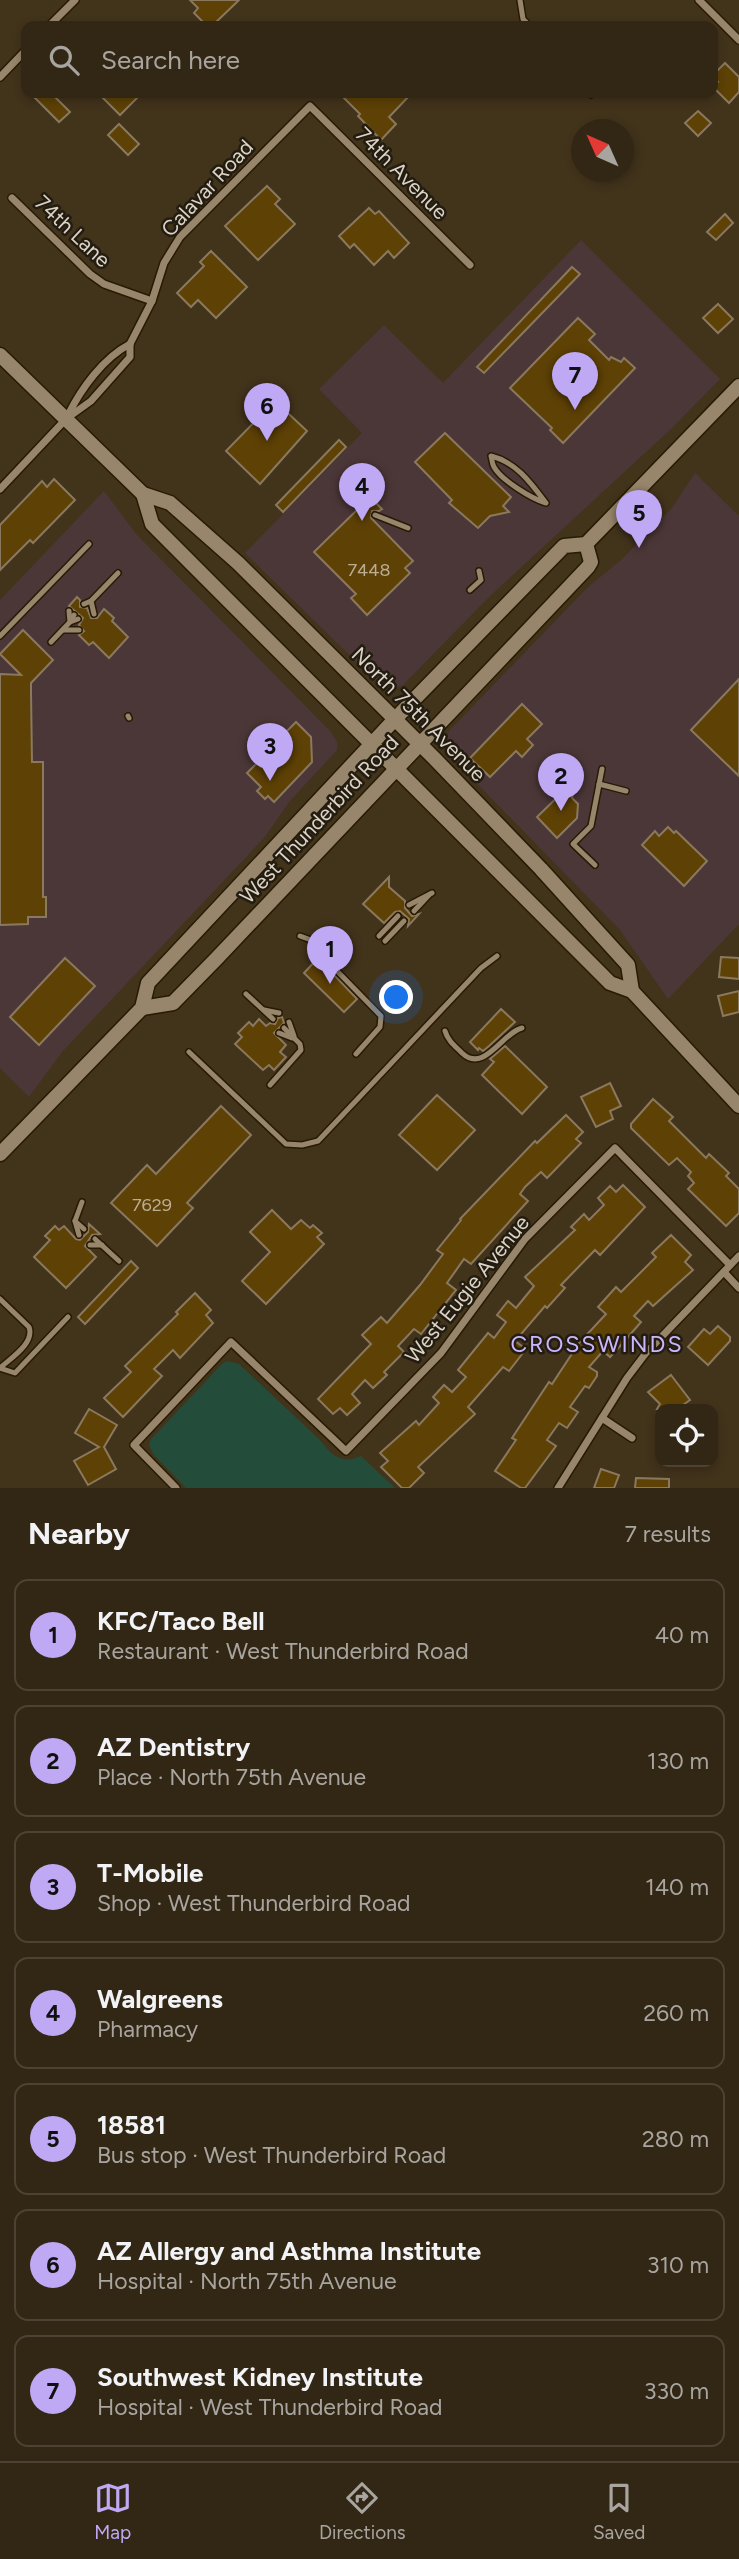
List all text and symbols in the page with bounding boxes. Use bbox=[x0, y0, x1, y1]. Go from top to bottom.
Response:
search box bbox=[21, 21, 718, 98]
icon: search bbox=[45, 41, 83, 79]
text: Search here bbox=[101, 44, 240, 76]
north arrow bbox=[571, 119, 634, 182]
street label: 74th Avenue bbox=[351, 122, 453, 224]
street label: Calavar Road bbox=[156, 134, 258, 242]
street label: 74th Lane bbox=[30, 190, 116, 272]
pin: 7 bbox=[552, 352, 598, 410]
pin: 6 bbox=[244, 383, 290, 441]
pin: 4 bbox=[339, 463, 385, 521]
pin: 5 bbox=[616, 490, 662, 548]
house number: 7448 bbox=[347, 559, 391, 581]
street label: North 75th Avenue bbox=[347, 642, 491, 786]
pin: 3 bbox=[247, 723, 293, 781]
street label: West Thunderbird Road bbox=[234, 730, 404, 908]
pin: 2 bbox=[538, 753, 584, 811]
pin: 1 bbox=[307, 926, 353, 984]
your location bbox=[379, 980, 413, 1014]
house number: 7629 bbox=[132, 1194, 172, 1216]
street label: West Eugie Avenue bbox=[400, 1210, 534, 1368]
district label: CROSSWINDS bbox=[510, 1330, 684, 1358]
map controls bbox=[655, 1404, 718, 1467]
button: locate bbox=[655, 1404, 718, 1467]
text: Nearby bbox=[28, 1515, 130, 1552]
text: 7 results bbox=[625, 1520, 711, 1548]
text: KFC/Taco Bell bbox=[97, 1605, 265, 1637]
text: 1 bbox=[48, 1621, 58, 1649]
text: 40 m bbox=[655, 1621, 709, 1649]
text: Restaurant · West Thunderbird Road bbox=[97, 1637, 469, 1665]
text: AZ Dentistry bbox=[97, 1731, 250, 1763]
text: 2 bbox=[46, 1747, 60, 1775]
text: 130 m bbox=[647, 1747, 709, 1775]
text: Place · North 75th Avenue bbox=[97, 1763, 366, 1791]
text: T-Mobile bbox=[97, 1857, 203, 1889]
text: 3 bbox=[47, 1873, 59, 1901]
text: 140 m bbox=[645, 1873, 709, 1901]
text: Shop · West Thunderbird Road bbox=[97, 1889, 411, 1917]
text: Walgreens bbox=[97, 1983, 223, 2015]
text: 4 bbox=[46, 1999, 60, 2027]
text: 260 m bbox=[643, 1999, 709, 2027]
text: Pharmacy bbox=[97, 2015, 198, 2043]
text: 18581 bbox=[97, 2109, 166, 2141]
text: 5 bbox=[46, 2125, 60, 2153]
text: 280 m bbox=[642, 2125, 709, 2153]
text: Bus stop · West Thunderbird Road bbox=[97, 2141, 446, 2169]
text: AZ Allergy and Asthma Institute bbox=[97, 2235, 481, 2267]
text: 6 bbox=[46, 2251, 60, 2279]
text: 310 m bbox=[647, 2251, 709, 2279]
text: Hospital · North 75th Avenue bbox=[97, 2267, 397, 2295]
text: Southwest Kidney Institute bbox=[97, 2361, 423, 2393]
text: 7 bbox=[47, 2377, 59, 2405]
text: 330 m bbox=[644, 2377, 709, 2405]
text: Hospital · West Thunderbird Road bbox=[97, 2393, 442, 2421]
tab: Map bbox=[94, 2479, 132, 2544]
tab: Directions bbox=[319, 2479, 406, 2544]
tab: Saved bbox=[593, 2479, 645, 2544]

